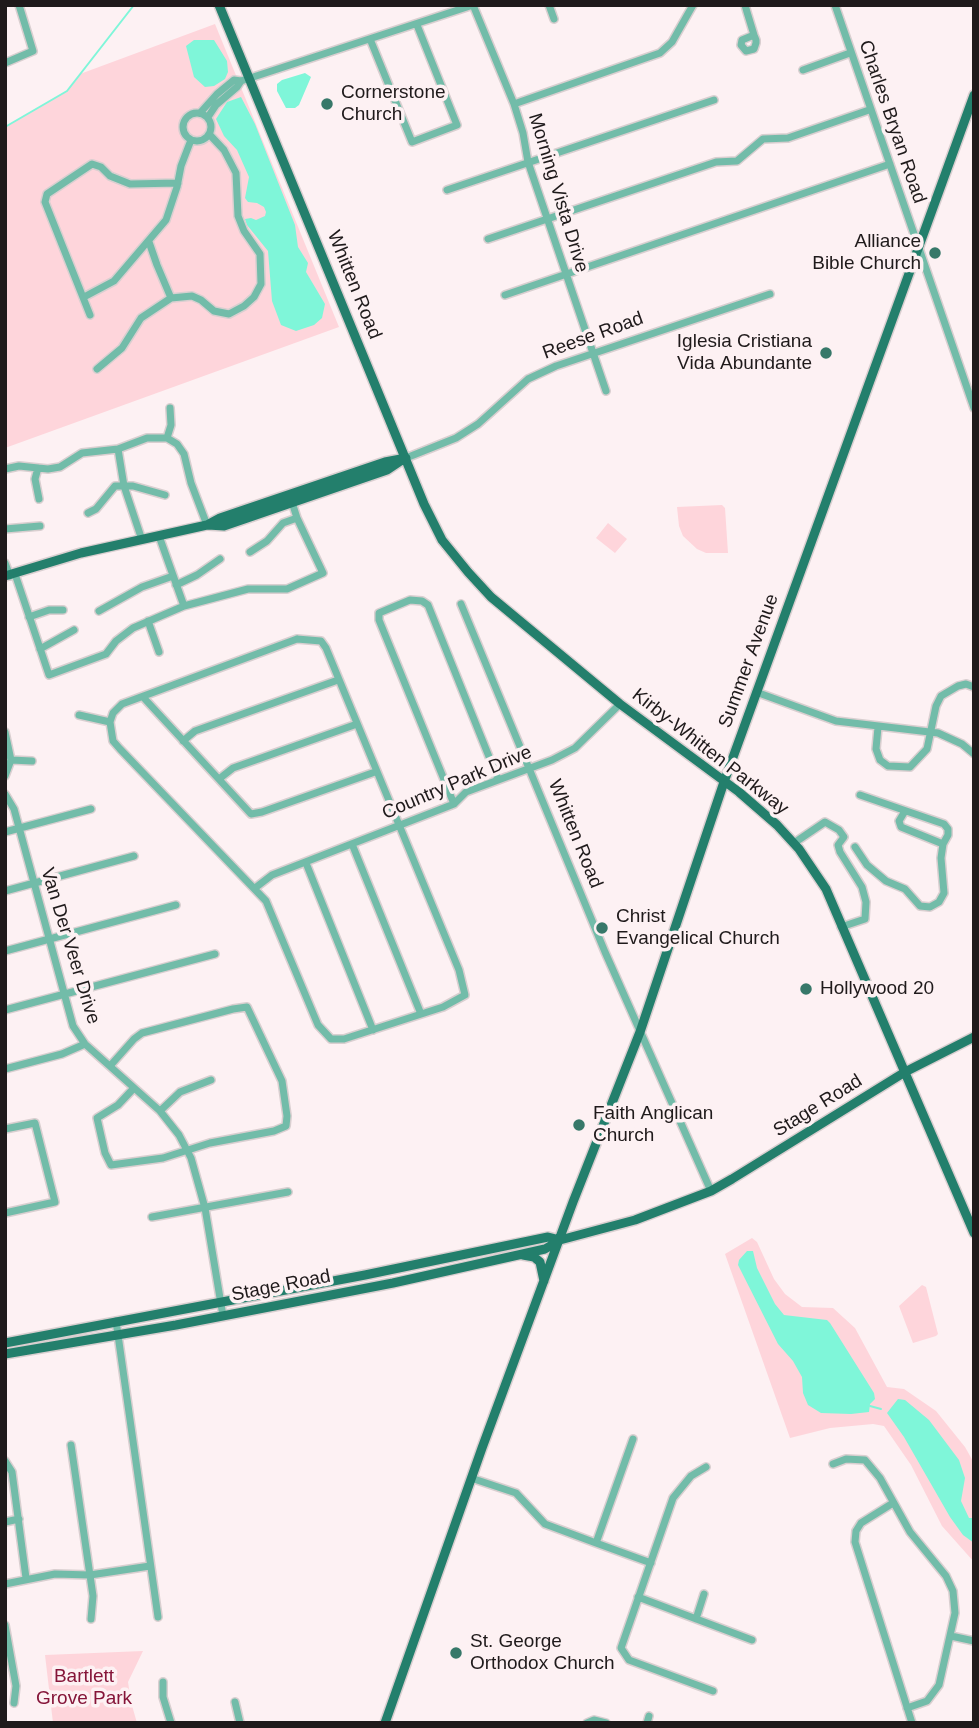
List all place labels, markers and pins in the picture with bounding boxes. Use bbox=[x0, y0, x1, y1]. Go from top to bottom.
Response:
place label: Cornerstone Church bbox=[341, 82, 446, 126]
marker: Cornerstone Church bbox=[319, 96, 335, 112]
place label: Alliance Bible Church bbox=[812, 231, 921, 275]
marker: Alliance Bible Church bbox=[927, 245, 943, 261]
place label: Iglesia Cristiana Vida Abundante bbox=[677, 331, 812, 375]
marker: Iglesia Cristiana Vida Abundante bbox=[818, 345, 834, 361]
place label: Christ Evangelical Church bbox=[616, 906, 780, 950]
marker: Christ Evangelical Church bbox=[594, 920, 610, 936]
place label: Hollywood 20 bbox=[820, 978, 934, 1000]
marker: Hollywood 20 bbox=[798, 981, 814, 997]
place label: Faith Anglican Church bbox=[593, 1103, 713, 1147]
marker: Faith Anglican Church bbox=[571, 1117, 587, 1133]
place label: St. George Orthodox Church bbox=[470, 1631, 615, 1675]
marker: St. George Orthodox Church bbox=[448, 1645, 464, 1661]

